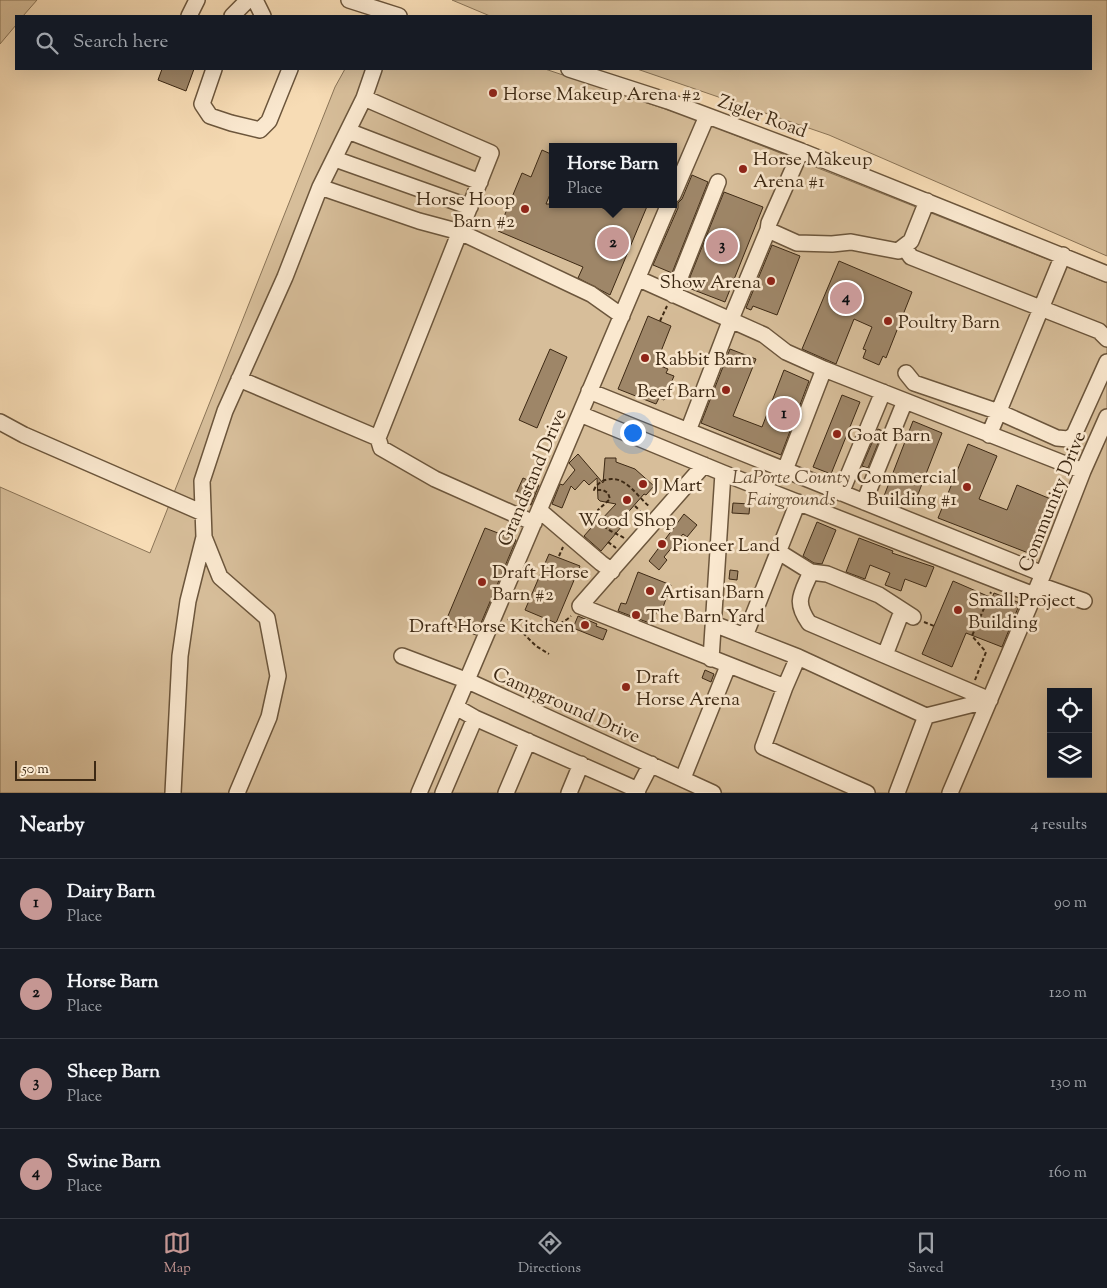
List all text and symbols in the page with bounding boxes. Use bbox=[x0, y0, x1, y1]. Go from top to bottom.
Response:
search box bbox=[15, 15, 1092, 70]
icon: search bbox=[33, 29, 61, 57]
text: Search here bbox=[73, 29, 168, 56]
place label: Horse Makeup Arena #2 bbox=[503, 82, 701, 109]
marker: Horse Makeup Arena #2 bbox=[487, 87, 499, 99]
street label: Zigler Road bbox=[714, 89, 811, 146]
popup bbox=[549, 143, 677, 208]
place label: Horse Makeup Arena #1 bbox=[753, 147, 872, 196]
text: Horse Barn bbox=[567, 151, 659, 178]
marker: Horse Makeup Arena #1 bbox=[737, 163, 749, 175]
text: Place bbox=[567, 178, 602, 201]
place label: Horse Hoop Barn #2 bbox=[416, 187, 515, 236]
marker: Horse Hoop Barn #2 bbox=[519, 203, 531, 215]
pin: 2 bbox=[597, 224, 629, 262]
pin: 3 bbox=[706, 227, 738, 265]
place label: Show Arena bbox=[660, 270, 761, 297]
marker: Show Arena bbox=[765, 275, 777, 287]
pin: 4 bbox=[830, 279, 862, 317]
place label: Poultry Barn bbox=[898, 310, 1000, 337]
marker: Poultry Barn bbox=[882, 315, 894, 327]
place label: Rabbit Barn bbox=[655, 347, 752, 374]
marker: Rabbit Barn bbox=[639, 352, 651, 364]
place label: Beef Barn bbox=[637, 379, 716, 406]
marker: Beef Barn bbox=[720, 384, 732, 396]
pin: 1 bbox=[768, 395, 800, 433]
street label: Grandstand Drive bbox=[492, 405, 575, 551]
your location bbox=[620, 420, 646, 446]
place label: Goat Barn bbox=[847, 423, 931, 450]
street label: Community Drive bbox=[1013, 427, 1094, 576]
marker: Goat Barn bbox=[831, 428, 843, 440]
park label: LaPorte County Fairgrounds bbox=[732, 465, 850, 514]
place label: Commercial Building #1 bbox=[857, 465, 958, 514]
place label: J Mart bbox=[652, 473, 703, 500]
marker: J Mart bbox=[637, 478, 649, 490]
marker: Commercial Building #1 bbox=[961, 481, 973, 493]
marker: Wood Shop bbox=[621, 494, 633, 506]
place label: Wood Shop bbox=[578, 508, 676, 535]
place label: Pioneer Land bbox=[672, 533, 780, 560]
marker: Pioneer Land bbox=[656, 538, 668, 550]
place label: Draft Horse Barn #2 bbox=[492, 560, 589, 609]
marker: Draft Horse Barn #2 bbox=[476, 576, 488, 588]
place label: Artisan Barn bbox=[660, 580, 764, 607]
marker: Artisan Barn bbox=[644, 585, 656, 597]
place label: Small Project Building bbox=[968, 588, 1076, 637]
place label: The Barn Yard bbox=[646, 604, 765, 631]
marker: Small Project Building bbox=[952, 604, 964, 616]
marker: The Barn Yard bbox=[630, 609, 642, 621]
place label: Draft Horse Kitchen bbox=[409, 614, 575, 641]
marker: Draft Horse Kitchen bbox=[579, 619, 591, 631]
street label: Campground Drive bbox=[488, 662, 644, 751]
place label: Draft Horse Arena bbox=[636, 665, 740, 714]
marker: Draft Horse Arena bbox=[620, 681, 632, 693]
map controls bbox=[1047, 688, 1092, 778]
button: locate bbox=[1047, 688, 1092, 733]
button: layers bbox=[1047, 733, 1092, 778]
scale bar bbox=[15, 758, 96, 781]
text: 50 m bbox=[22, 760, 49, 780]
text: Nearby bbox=[20, 811, 85, 841]
text: 4 results bbox=[1031, 814, 1087, 837]
text: Dairy Barn bbox=[67, 879, 156, 906]
text: 1 bbox=[33, 892, 39, 915]
text: 90 m bbox=[1054, 892, 1087, 915]
text: Place bbox=[67, 906, 102, 929]
text: Horse Barn bbox=[67, 969, 159, 996]
text: 2 bbox=[32, 982, 40, 1005]
text: 120 m bbox=[1049, 982, 1087, 1005]
text: Place bbox=[67, 996, 102, 1019]
text: Sheep Barn bbox=[67, 1059, 160, 1086]
text: 3 bbox=[33, 1072, 39, 1095]
text: 130 m bbox=[1050, 1072, 1087, 1095]
text: Place bbox=[67, 1086, 102, 1109]
text: Swine Barn bbox=[67, 1149, 161, 1176]
text: 4 bbox=[32, 1162, 40, 1185]
text: 160 m bbox=[1049, 1162, 1087, 1185]
text: Place bbox=[67, 1176, 102, 1199]
tab: Map bbox=[163, 1229, 191, 1279]
tab: Directions bbox=[518, 1229, 581, 1279]
tab: Saved bbox=[908, 1229, 944, 1279]

